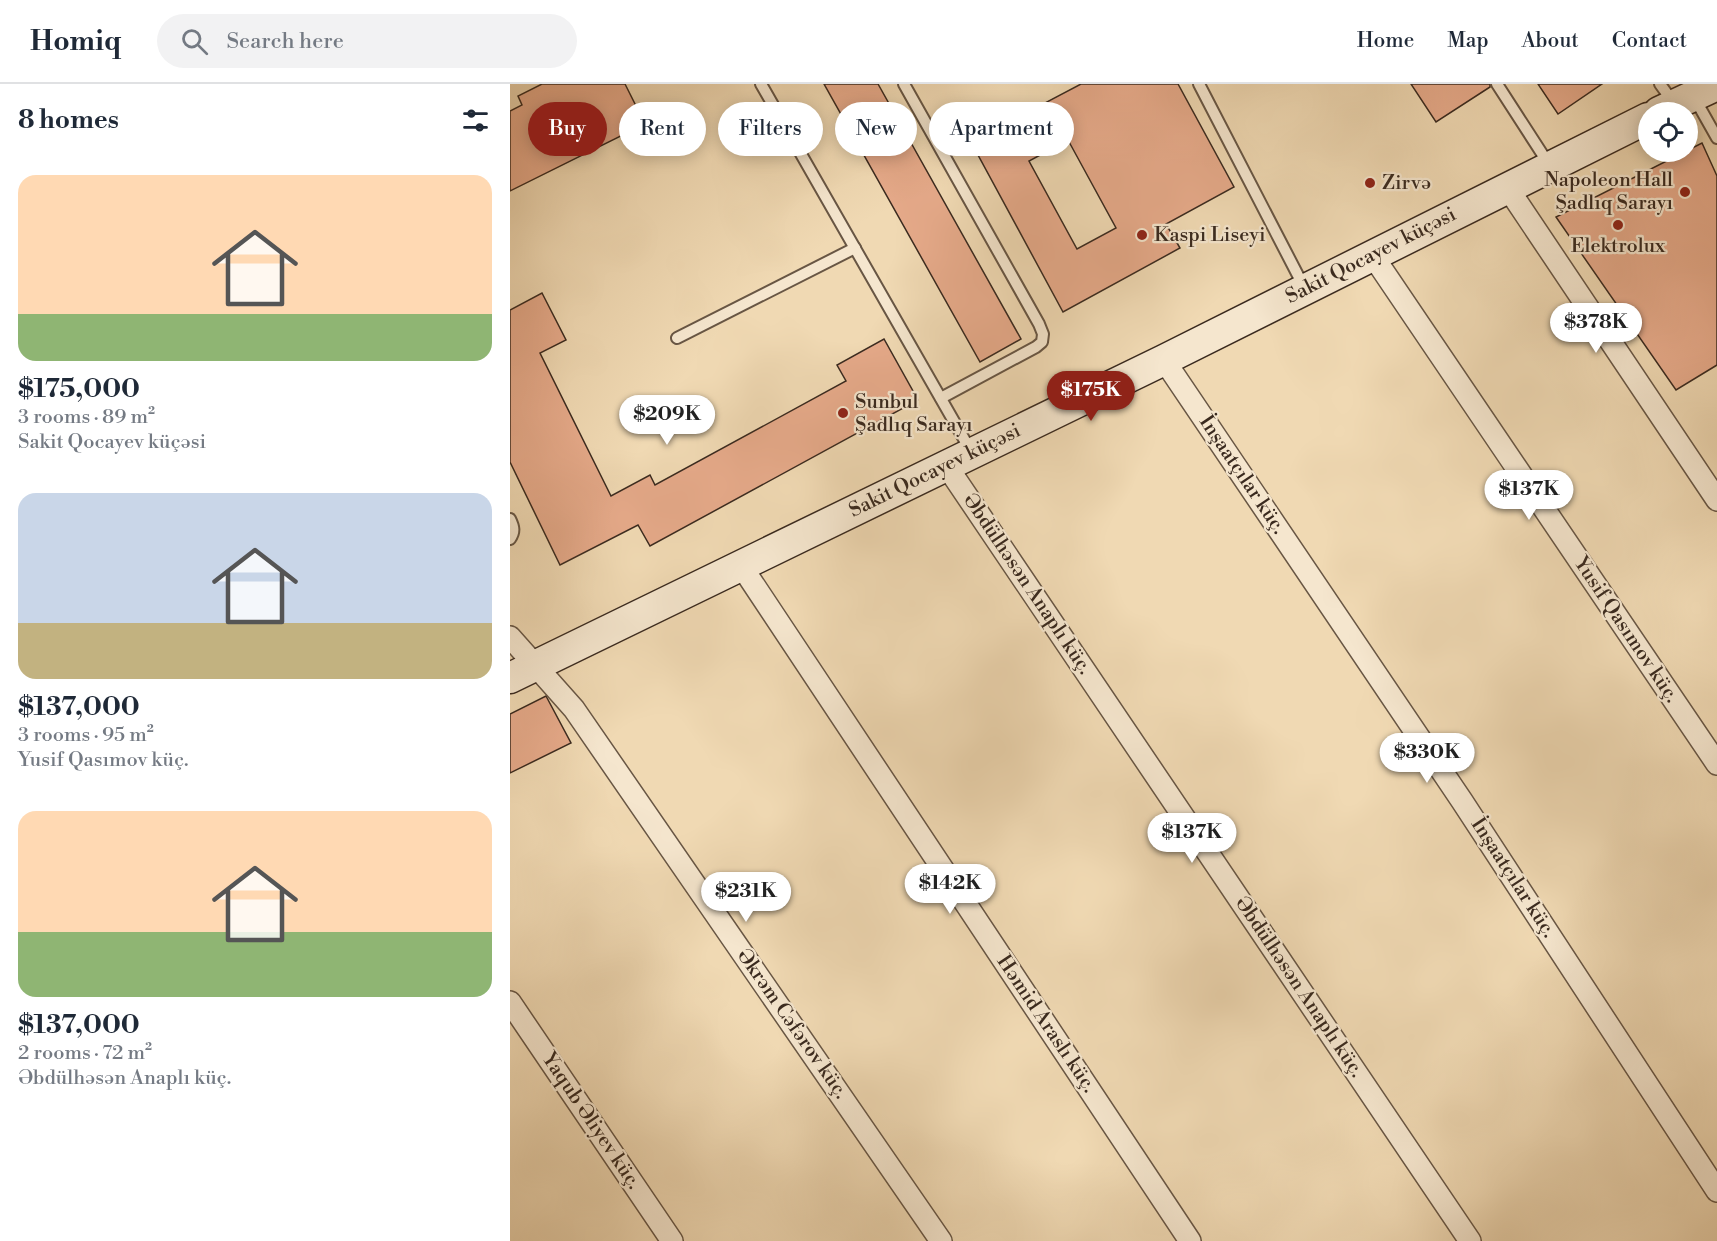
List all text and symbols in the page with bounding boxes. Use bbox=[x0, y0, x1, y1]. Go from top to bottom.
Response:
search box bbox=[157, 14, 577, 68]
text: Homiq bbox=[30, 24, 121, 59]
icon: search bbox=[178, 25, 211, 58]
text: Search here bbox=[226, 28, 344, 55]
text: Home bbox=[1357, 28, 1414, 54]
text: Map bbox=[1447, 28, 1489, 54]
text: About bbox=[1522, 28, 1579, 54]
text: Contact bbox=[1612, 28, 1687, 54]
chip: Buy bbox=[528, 102, 607, 156]
chip: Rent bbox=[619, 102, 706, 156]
chip: Filters bbox=[718, 102, 823, 156]
chip: New bbox=[835, 102, 917, 156]
chip: Apartment bbox=[929, 102, 1074, 156]
map controls bbox=[1638, 102, 1698, 162]
button: locate bbox=[1638, 102, 1698, 162]
text: 8 homes bbox=[18, 104, 119, 136]
icon: filters bbox=[459, 104, 492, 137]
place label: Napoleon Hall Şadlıq Sarayı bbox=[1544, 168, 1673, 216]
place label: Zirvə bbox=[1382, 171, 1431, 196]
marker: Zirvə bbox=[1363, 176, 1377, 190]
marker: Napoleon Hall Şadlıq Sarayı bbox=[1678, 185, 1692, 199]
street label: Sakit Qocayev küçəsi bbox=[1282, 202, 1461, 310]
icon: home bbox=[201, 214, 309, 322]
marker: Elektrolux bbox=[1611, 218, 1625, 232]
place label: Kaspi Liseyi bbox=[1154, 223, 1266, 248]
marker: Kaspi Liseyi bbox=[1135, 228, 1149, 242]
place label: Elektrolux bbox=[1571, 234, 1666, 259]
pin: $378K bbox=[1554, 303, 1638, 354]
text: $378K bbox=[1564, 310, 1628, 335]
pin: $175K bbox=[1049, 371, 1133, 422]
text: $175,000 bbox=[18, 373, 140, 405]
text: $175K bbox=[1061, 378, 1121, 403]
place label: Sunbul Şadlıq Sarayı bbox=[855, 390, 973, 438]
pin: $209K bbox=[625, 395, 709, 446]
text: $209K bbox=[633, 402, 701, 427]
text: 3 rooms · 89 m² bbox=[18, 405, 155, 430]
marker: Sunbul Şadlıq Sarayı bbox=[836, 406, 850, 420]
street label: İnşaatçılar küç. bbox=[1193, 410, 1292, 539]
street label: Sakit Qocayev küçəsi bbox=[845, 418, 1025, 523]
text: Sakit Qocayev küçəsi bbox=[18, 430, 206, 455]
pin: $137K bbox=[1487, 470, 1571, 521]
text: $137K bbox=[1498, 477, 1560, 502]
street label: Əbdülhəsən Anaplı küç. bbox=[957, 489, 1097, 679]
icon: home bbox=[201, 532, 309, 640]
street label: Yusif Qasımov küç. bbox=[1567, 551, 1684, 708]
text: $137,000 bbox=[18, 691, 140, 723]
text: 3 rooms · 95 m² bbox=[18, 723, 154, 748]
pin: $330K bbox=[1385, 733, 1469, 784]
text: $330K bbox=[1394, 740, 1460, 765]
text: Yusif Qasımov küç. bbox=[18, 748, 189, 773]
pin: $137K bbox=[1150, 813, 1234, 864]
street label: İnşaatçılar küç. bbox=[1465, 813, 1562, 943]
text: $137K bbox=[1161, 820, 1223, 845]
icon: home bbox=[201, 850, 309, 958]
pin: $142K bbox=[908, 864, 992, 915]
text: $142K bbox=[919, 871, 981, 896]
pin: $231K bbox=[704, 872, 788, 923]
text: $231K bbox=[715, 879, 777, 904]
street label: Əbdülhəsən Anaplı küç. bbox=[1229, 892, 1369, 1082]
street label: Əkrəm Cəfərov küç. bbox=[731, 944, 853, 1104]
street label: Həmid Araslı küç. bbox=[991, 950, 1101, 1098]
text: $137,000 bbox=[18, 1009, 140, 1041]
text: 2 rooms · 72 m² bbox=[18, 1041, 152, 1066]
street label: Yaqub Əliyev küç. bbox=[535, 1047, 646, 1194]
text: Əbdülhəsən Anaplı küç. bbox=[18, 1066, 231, 1091]

